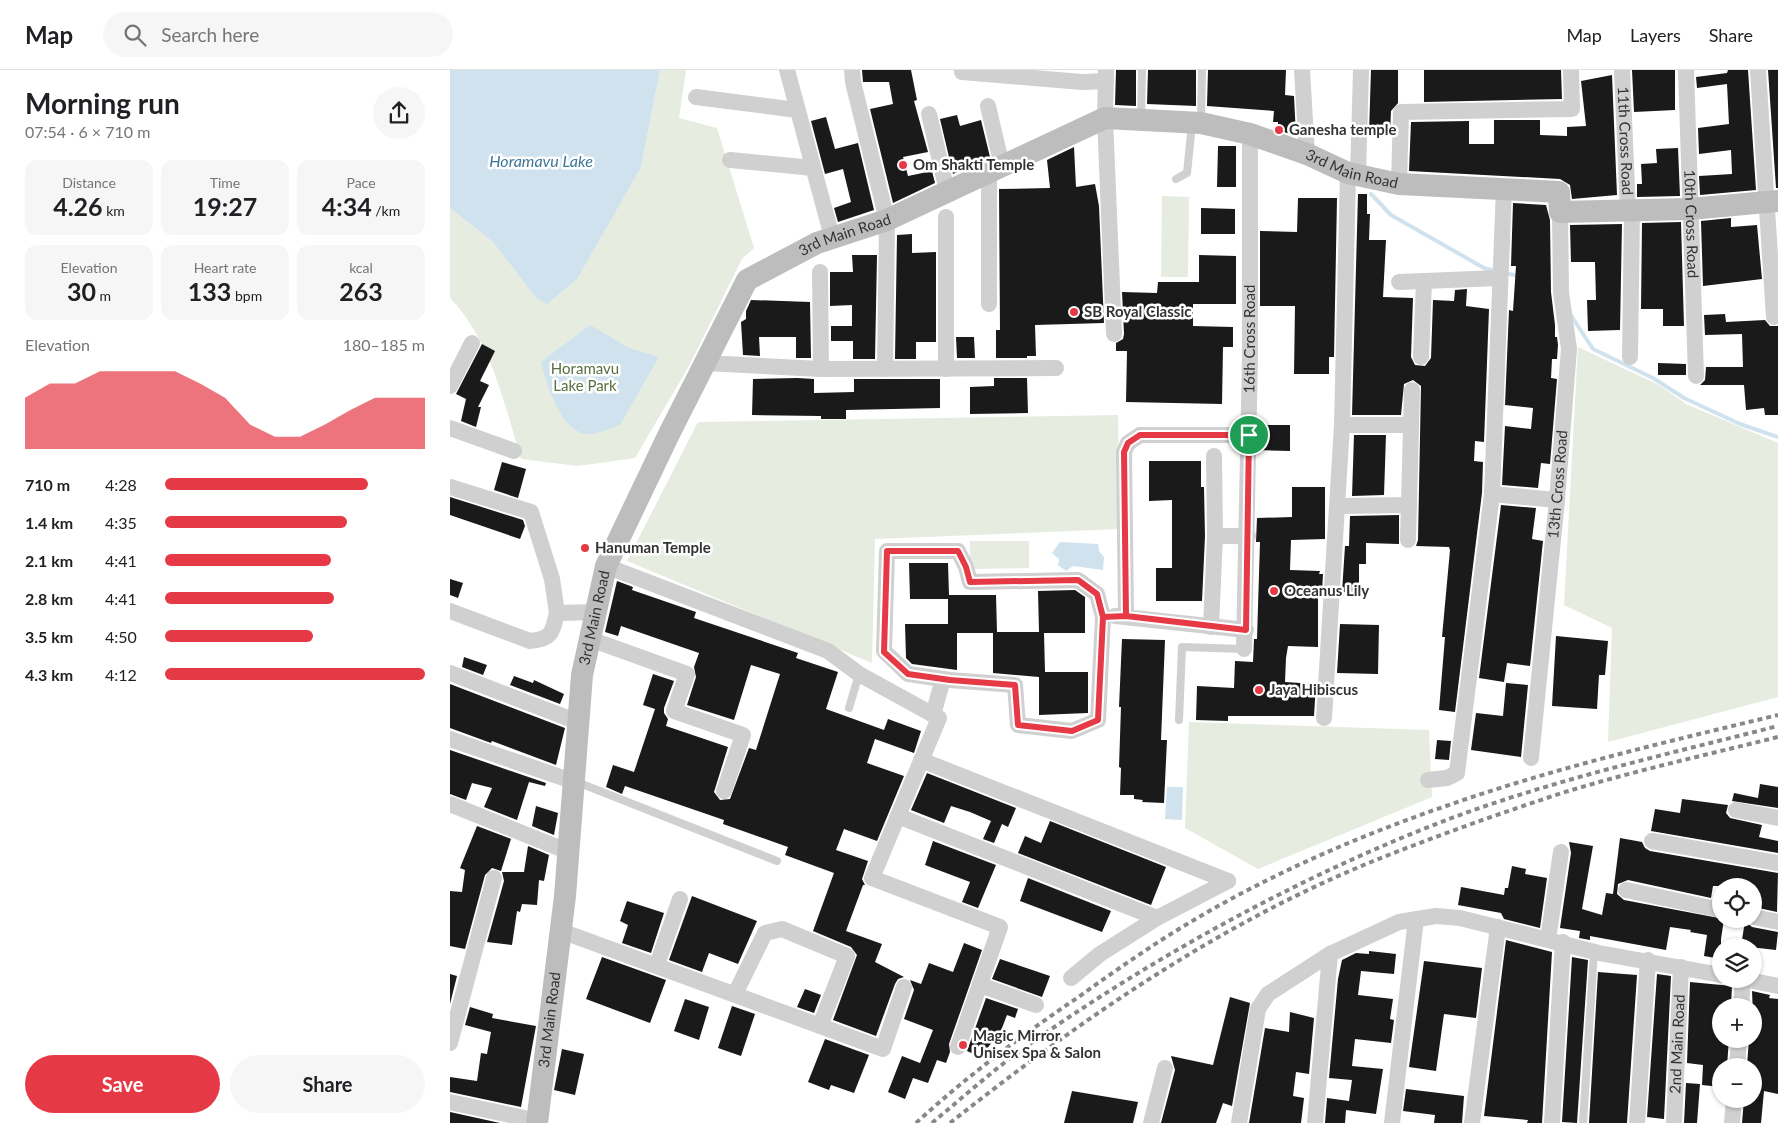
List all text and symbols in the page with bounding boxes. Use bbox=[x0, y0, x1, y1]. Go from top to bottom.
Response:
search box bbox=[103, 12, 453, 57]
text: Map bbox=[25, 20, 73, 49]
icon: search bbox=[121, 21, 149, 49]
text: Search here bbox=[161, 23, 259, 46]
text: Map bbox=[1566, 24, 1602, 46]
text: Layers bbox=[1630, 24, 1681, 46]
text: Share bbox=[1709, 24, 1753, 46]
text: Morning run bbox=[25, 86, 180, 120]
street label: 11th Cross Road bbox=[1615, 86, 1637, 196]
button: share bbox=[373, 87, 425, 139]
place label: Ganesha temple bbox=[1289, 120, 1397, 138]
text: 07:54 · 6 × 710 m bbox=[25, 122, 150, 141]
marker: Ganesha temple bbox=[1273, 124, 1285, 136]
street label: 3rd Main Road bbox=[1303, 145, 1400, 192]
water label: Horamavu Lake bbox=[489, 151, 593, 170]
place label: Om Shakti Temple bbox=[913, 155, 1034, 173]
marker: Om Shakti Temple bbox=[897, 159, 909, 171]
street label: 10th Cross Road bbox=[1681, 169, 1703, 279]
text: Distance bbox=[62, 174, 116, 191]
text: Time bbox=[210, 174, 240, 191]
text: Pace bbox=[346, 174, 376, 191]
text: 4.26 bbox=[53, 191, 103, 221]
text: 19:27 bbox=[193, 191, 257, 221]
text: 4:34 bbox=[322, 191, 372, 221]
text: km bbox=[103, 202, 125, 219]
text: /km bbox=[372, 202, 400, 219]
street label: 3rd Main Road bbox=[795, 209, 893, 259]
text: Elevation bbox=[61, 259, 117, 276]
text: Heart rate bbox=[194, 259, 256, 276]
text: kcal bbox=[349, 259, 373, 276]
text: 30 bbox=[67, 276, 96, 306]
text: 133 bbox=[188, 276, 231, 306]
text: 263 bbox=[339, 276, 383, 306]
street label: 16th Cross Road bbox=[1239, 285, 1258, 394]
text: m bbox=[96, 287, 111, 304]
text: bpm bbox=[231, 287, 262, 304]
place label: SB Royal Classic bbox=[1084, 302, 1191, 320]
marker: SB Royal Classic bbox=[1068, 306, 1080, 318]
text: Elevation bbox=[25, 335, 90, 354]
text: 180–185 m bbox=[343, 335, 425, 354]
park label: Horamavu Lake Park bbox=[551, 359, 619, 394]
pin bbox=[1228, 414, 1270, 456]
icon: arrive bbox=[1235, 421, 1263, 449]
street label: 13th Cross Road bbox=[1543, 429, 1571, 539]
text: 710 m bbox=[25, 475, 70, 494]
text: 4:28 bbox=[105, 475, 137, 494]
text: 1.4 km bbox=[25, 513, 73, 532]
text: 4:35 bbox=[105, 513, 137, 532]
place label: Hanuman Temple bbox=[595, 538, 711, 556]
marker: Hanuman Temple bbox=[579, 542, 591, 554]
text: 2.1 km bbox=[25, 551, 73, 570]
text: 4:41 bbox=[105, 551, 137, 570]
street label: 3rd Main Road bbox=[574, 569, 613, 667]
place label: Oceanus Lily bbox=[1284, 581, 1369, 599]
marker: Oceanus Lily bbox=[1268, 585, 1280, 597]
text: 2.8 km bbox=[25, 589, 73, 608]
text: 4:41 bbox=[105, 589, 137, 608]
text: 3.5 km bbox=[25, 627, 73, 646]
text: 4:50 bbox=[105, 627, 137, 646]
text: 4.3 km bbox=[25, 665, 73, 684]
text: 4:12 bbox=[105, 665, 137, 684]
place label: Jaya Hibiscus bbox=[1269, 680, 1358, 698]
marker: Jaya Hibiscus bbox=[1253, 684, 1265, 696]
map controls bbox=[1712, 878, 1762, 1108]
button: locate bbox=[1712, 878, 1762, 928]
button: layers bbox=[1712, 938, 1762, 988]
street label: 3rd Main Road bbox=[534, 971, 564, 1069]
street label: 2nd Main Road bbox=[1665, 994, 1688, 1094]
button: + bbox=[1712, 998, 1762, 1048]
place label: Magic Mirror Unisex Spa & Salon bbox=[973, 1026, 1101, 1061]
marker: Magic Mirror Unisex Spa & Salon bbox=[957, 1039, 969, 1051]
button: Save bbox=[25, 1055, 220, 1113]
button: Share bbox=[230, 1055, 425, 1113]
button: − bbox=[1712, 1058, 1762, 1108]

